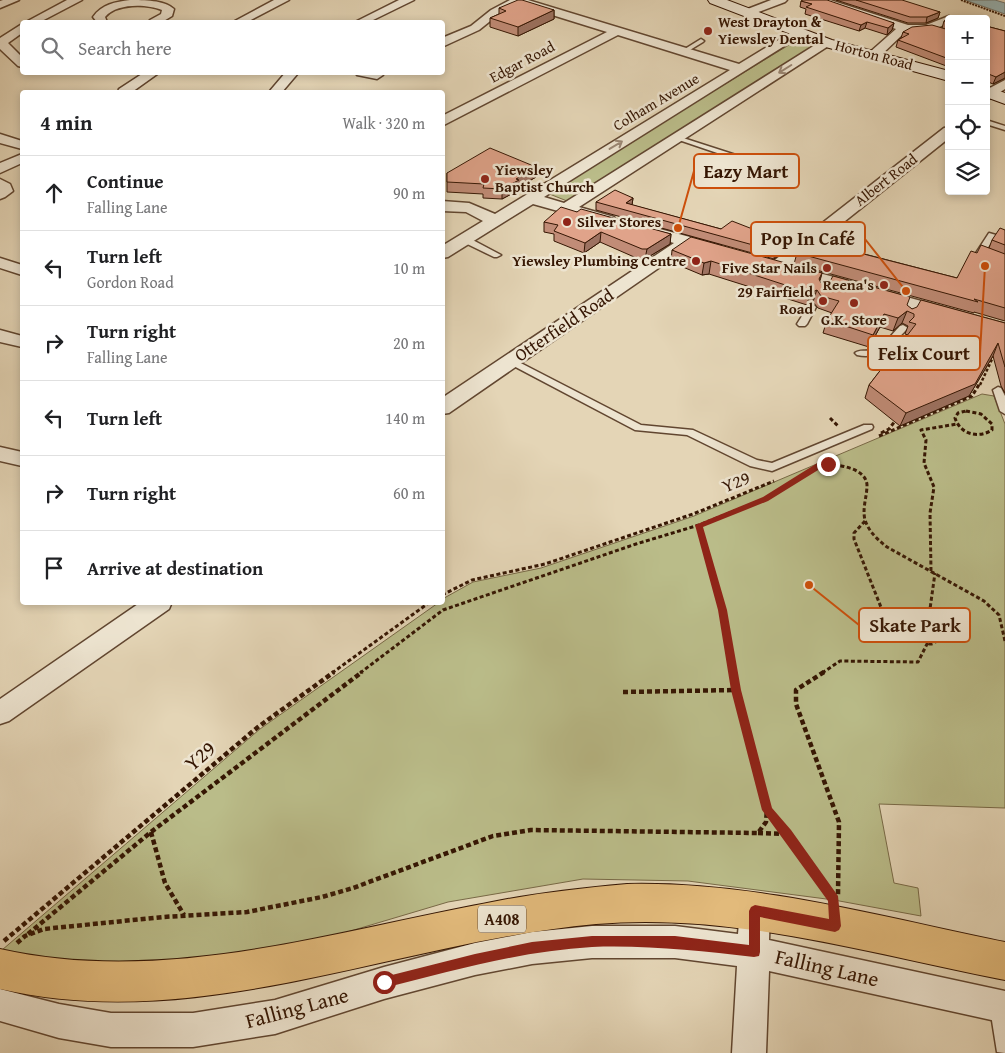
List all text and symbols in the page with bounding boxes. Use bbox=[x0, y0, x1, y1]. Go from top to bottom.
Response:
place label: West Drayton & Yiewsley Dental bbox=[718, 11, 824, 49]
map controls bbox=[945, 15, 990, 195]
button: + bbox=[945, 15, 990, 60]
search box bbox=[20, 20, 445, 75]
marker: West Drayton & Yiewsley Dental bbox=[702, 25, 714, 37]
icon: search bbox=[38, 34, 66, 62]
text: Search here bbox=[78, 34, 172, 62]
street label: Horton Road bbox=[833, 34, 915, 75]
street label: Edgar Road bbox=[485, 36, 558, 87]
button: − bbox=[945, 60, 990, 105]
one-way arrow bbox=[779, 64, 793, 74]
street label: Colham Avenue bbox=[609, 68, 703, 136]
button: locate bbox=[945, 105, 990, 150]
text: 4 min bbox=[40, 107, 92, 138]
text: Walk · 320 m bbox=[342, 111, 425, 135]
one-way arrow bbox=[609, 139, 623, 150]
street label: Albert Road bbox=[850, 148, 921, 211]
button: layers bbox=[945, 150, 990, 195]
callout: Eazy Mart bbox=[694, 154, 799, 188]
text: Eazy Mart bbox=[704, 157, 789, 185]
place label: Yiewsley Baptist Church bbox=[495, 159, 595, 197]
text: Continue bbox=[87, 167, 164, 195]
marker: Yiewsley Baptist Church bbox=[479, 173, 491, 185]
icon: ahead bbox=[40, 179, 68, 207]
text: 90 m bbox=[393, 181, 425, 205]
text: Falling Lane bbox=[87, 195, 168, 219]
place label: Silver Stores bbox=[577, 211, 661, 232]
marker: Silver Stores bbox=[561, 216, 573, 228]
callout: Pop In Café bbox=[751, 222, 865, 256]
text: Pop In Café bbox=[761, 224, 855, 252]
text: Turn left bbox=[87, 242, 162, 270]
place label: Yiewsley Plumbing Centre bbox=[512, 250, 686, 271]
icon: left bbox=[40, 254, 68, 282]
marker: Yiewsley Plumbing Centre bbox=[690, 255, 702, 267]
text: 10 m bbox=[393, 256, 425, 280]
place label: Five Star Nails bbox=[722, 257, 817, 278]
marker: Five Star Nails bbox=[821, 262, 833, 274]
text: Gordon Road bbox=[87, 270, 174, 294]
place label: Reena's bbox=[823, 274, 874, 295]
marker: Reena's bbox=[878, 279, 890, 291]
street label: Otterfield Road bbox=[508, 281, 619, 368]
place label: 29 Fairfield Road bbox=[737, 281, 813, 319]
marker: 29 Fairfield Road bbox=[817, 295, 829, 307]
marker: G.K. Store bbox=[848, 297, 860, 309]
place label: G.K. Store bbox=[821, 309, 887, 330]
text: Turn right bbox=[87, 317, 176, 345]
icon: right bbox=[40, 329, 68, 357]
text: 20 m bbox=[393, 331, 425, 355]
callout: Felix Court bbox=[868, 336, 980, 370]
text: Felix Court bbox=[878, 339, 971, 367]
text: Falling Lane bbox=[87, 345, 168, 369]
icon: left bbox=[40, 404, 68, 432]
text: Turn left bbox=[87, 404, 162, 432]
text: 140 m bbox=[385, 406, 425, 430]
route end bbox=[817, 453, 840, 476]
street label: Y29 bbox=[718, 464, 754, 499]
icon: right bbox=[40, 479, 68, 507]
text: Turn right bbox=[87, 479, 176, 507]
text: 60 m bbox=[393, 481, 425, 505]
icon: arrive bbox=[40, 554, 68, 582]
text: Arrive at destination bbox=[87, 554, 263, 582]
callout: Skate Park bbox=[859, 608, 970, 642]
text: Skate Park bbox=[869, 611, 961, 639]
street label: Y29 bbox=[177, 733, 222, 778]
road number: A408 bbox=[478, 906, 526, 932]
street label: Falling Lane bbox=[772, 941, 882, 995]
route start bbox=[373, 971, 396, 994]
street label: Falling Lane bbox=[242, 979, 352, 1036]

